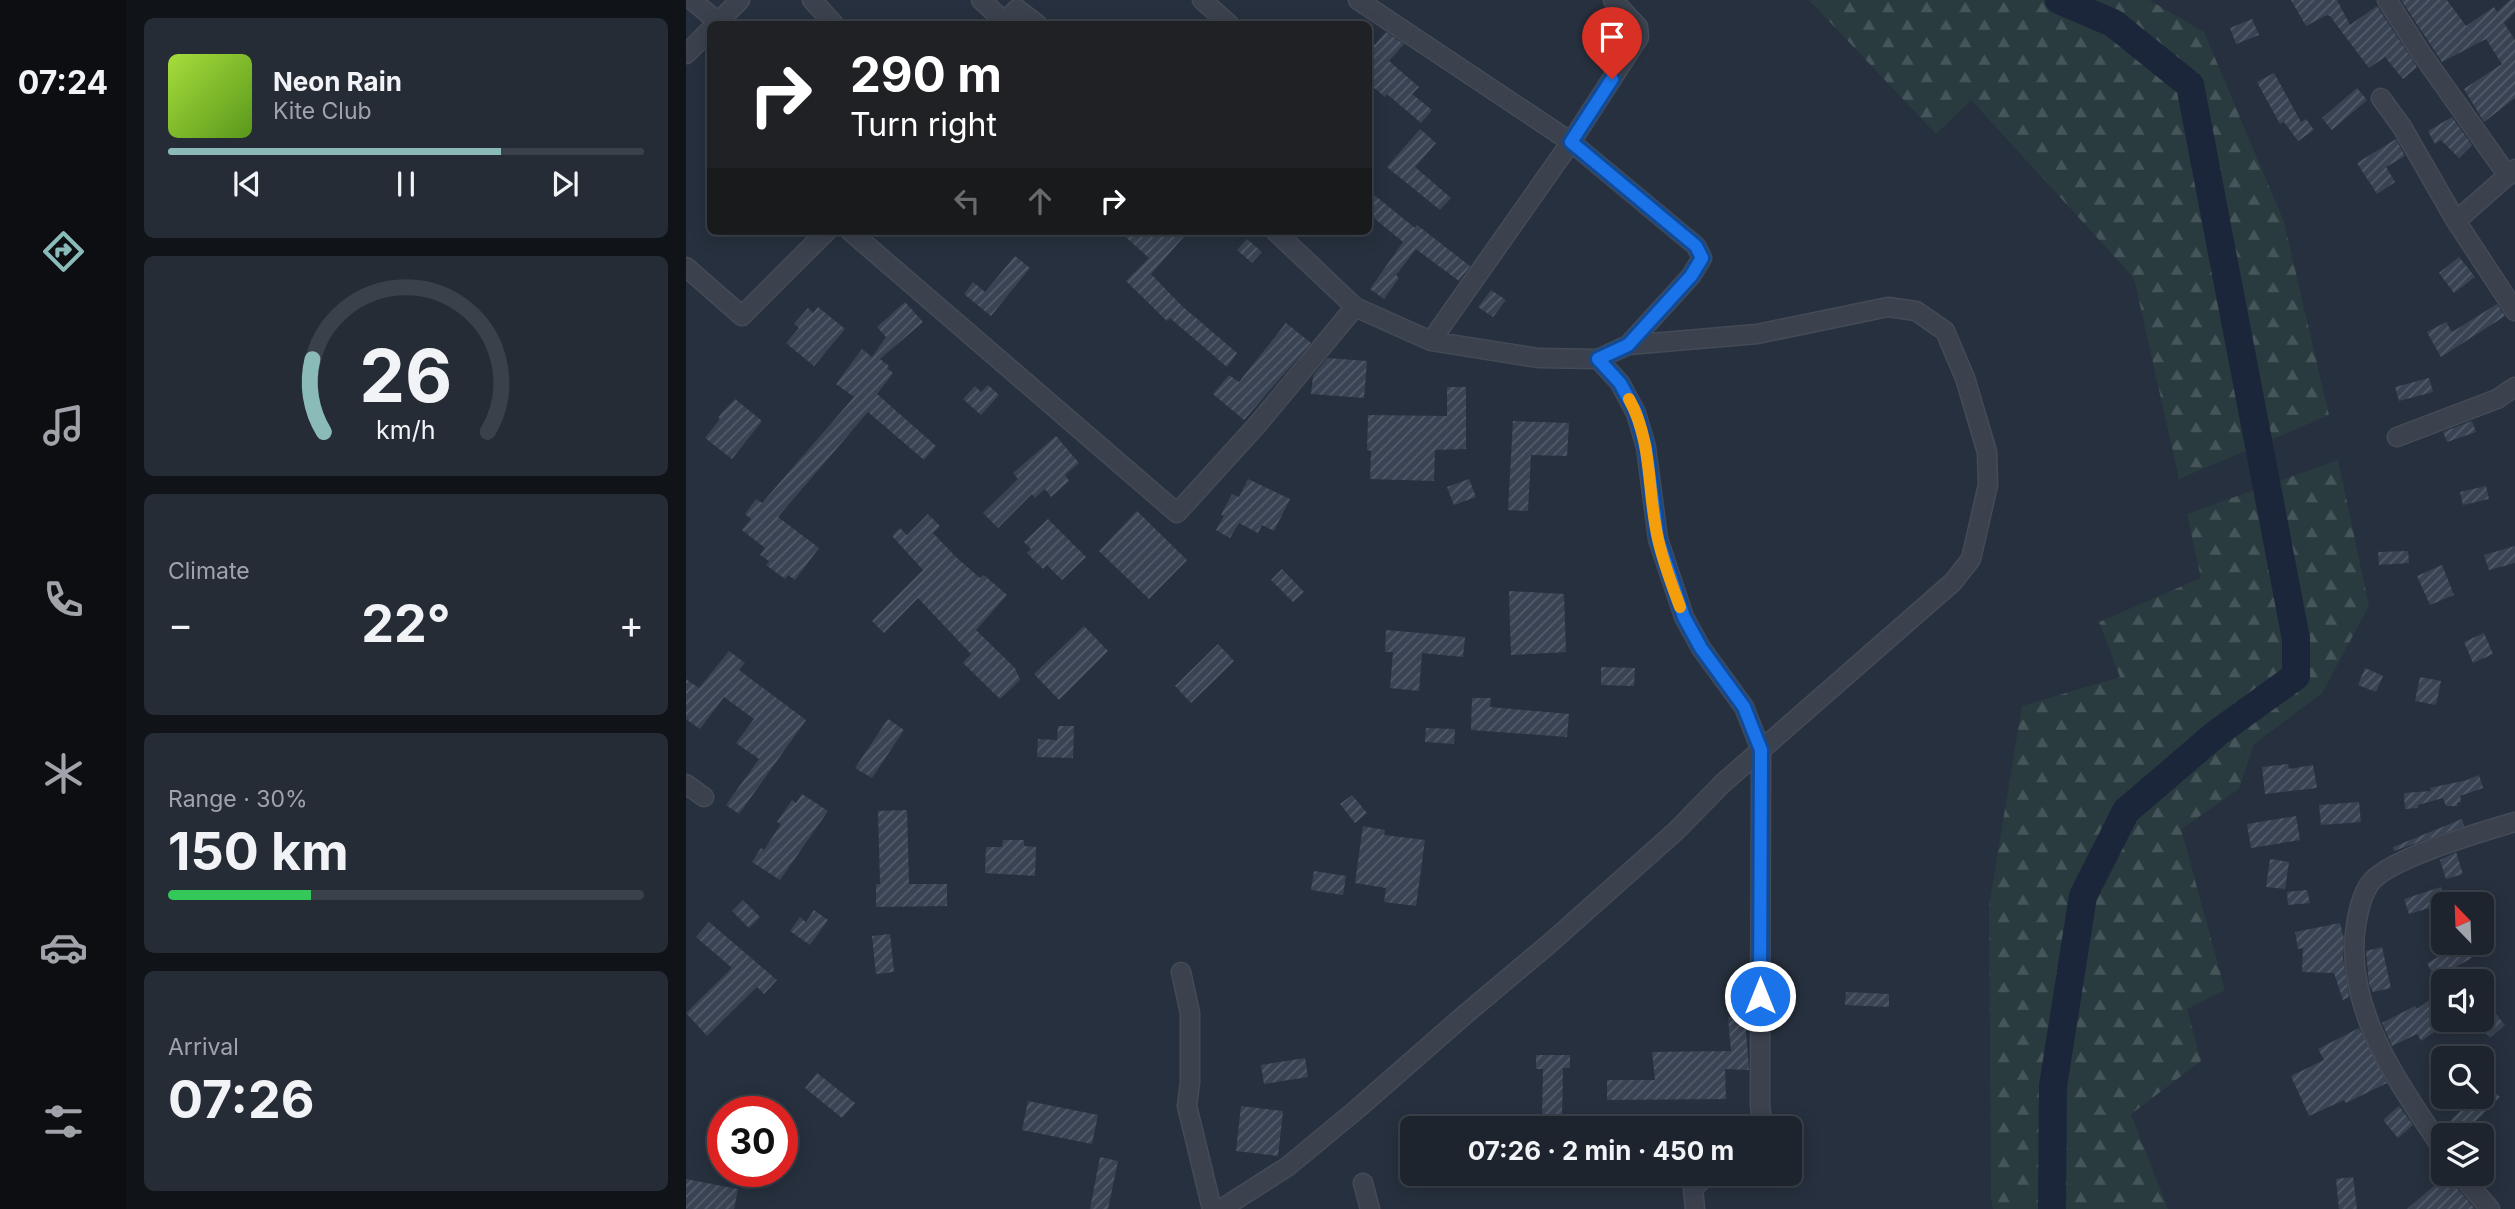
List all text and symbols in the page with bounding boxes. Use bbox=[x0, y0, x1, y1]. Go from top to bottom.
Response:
pin bbox=[1582, 7, 1642, 79]
icon: arrive bbox=[1593, 18, 1631, 56]
text: 290 m bbox=[850, 45, 1002, 104]
icon: right bbox=[735, 49, 826, 140]
text: 07:24 bbox=[18, 63, 108, 102]
text: Neon Rain bbox=[273, 66, 402, 97]
text: Kite Club bbox=[273, 97, 372, 125]
text: Turn right bbox=[850, 105, 997, 144]
icon: previous bbox=[228, 165, 266, 203]
icon: pause bbox=[387, 165, 425, 203]
icon: next bbox=[546, 165, 584, 203]
icon: left bbox=[948, 182, 986, 220]
icon: ahead bbox=[1021, 182, 1059, 220]
icon: right bbox=[1094, 182, 1132, 220]
icon: directions bbox=[39, 227, 88, 276]
text: 26 bbox=[359, 332, 453, 421]
icon: music bbox=[39, 401, 88, 450]
text: km/h bbox=[376, 415, 436, 445]
text: Climate bbox=[168, 557, 250, 585]
icon: phone bbox=[39, 575, 88, 624]
text: 22° bbox=[361, 592, 451, 655]
text: − bbox=[168, 601, 193, 647]
text: + bbox=[619, 601, 644, 647]
icon: climate bbox=[39, 749, 88, 798]
text: Range · 30% bbox=[168, 785, 308, 813]
text: 150 km bbox=[168, 820, 349, 883]
north arrow bbox=[2431, 892, 2494, 956]
map controls bbox=[2431, 892, 2494, 1186]
icon: car bbox=[39, 923, 88, 972]
position arrow bbox=[1723, 959, 1797, 1033]
button: sound bbox=[2431, 969, 2494, 1032]
text: Arrival bbox=[168, 1033, 239, 1061]
button: search bbox=[2431, 1046, 2494, 1109]
text: 07:26 bbox=[168, 1068, 314, 1131]
speed limit sign: 30 bbox=[707, 1096, 798, 1187]
icon: filters bbox=[39, 1097, 88, 1146]
button: layers bbox=[2431, 1123, 2494, 1186]
text: 07:26 · 2 min · 450 m bbox=[1468, 1135, 1734, 1166]

